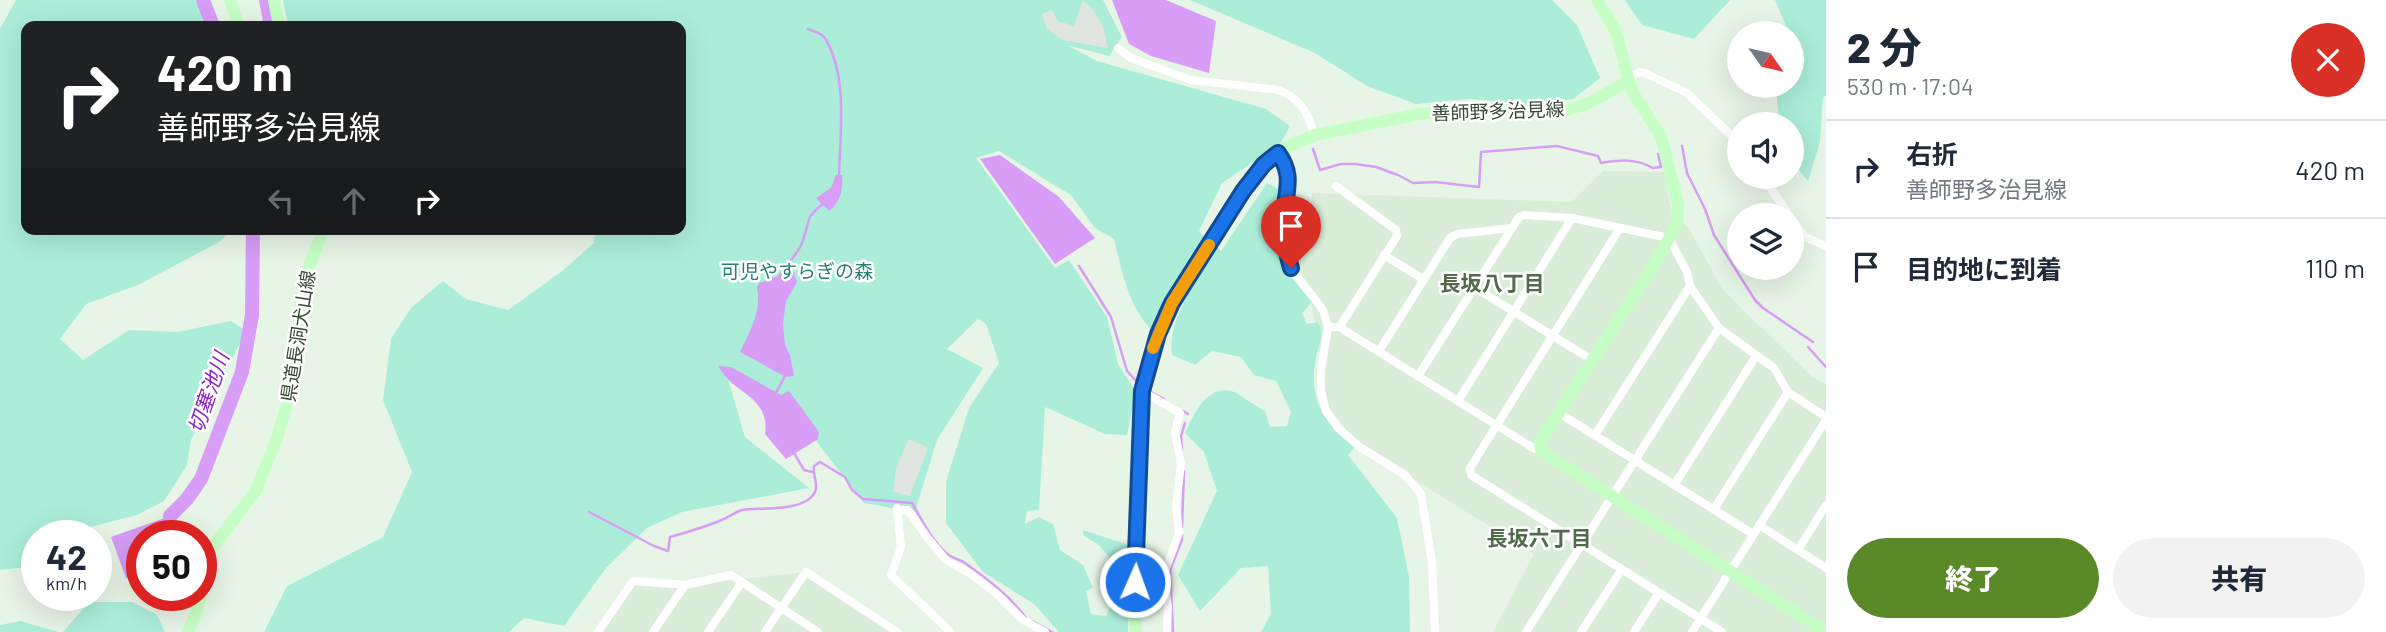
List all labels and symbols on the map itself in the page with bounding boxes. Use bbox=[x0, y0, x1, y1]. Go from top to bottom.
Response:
north arrow bbox=[1727, 21, 1804, 98]
street label: 善師野多治見線 bbox=[1431, 97, 1565, 124]
pin bbox=[1261, 196, 1321, 268]
park label: 可児やすらぎの森 bbox=[721, 259, 873, 282]
street label: 県道長洞犬山線 bbox=[276, 268, 319, 403]
district label: 長坂八丁目 bbox=[1440, 270, 1545, 295]
water label: 切塞池川 bbox=[182, 347, 234, 436]
speed limit sign: 50 bbox=[126, 520, 217, 611]
district label: 長坂六丁目 bbox=[1487, 525, 1592, 550]
position arrow bbox=[1098, 545, 1172, 619]

